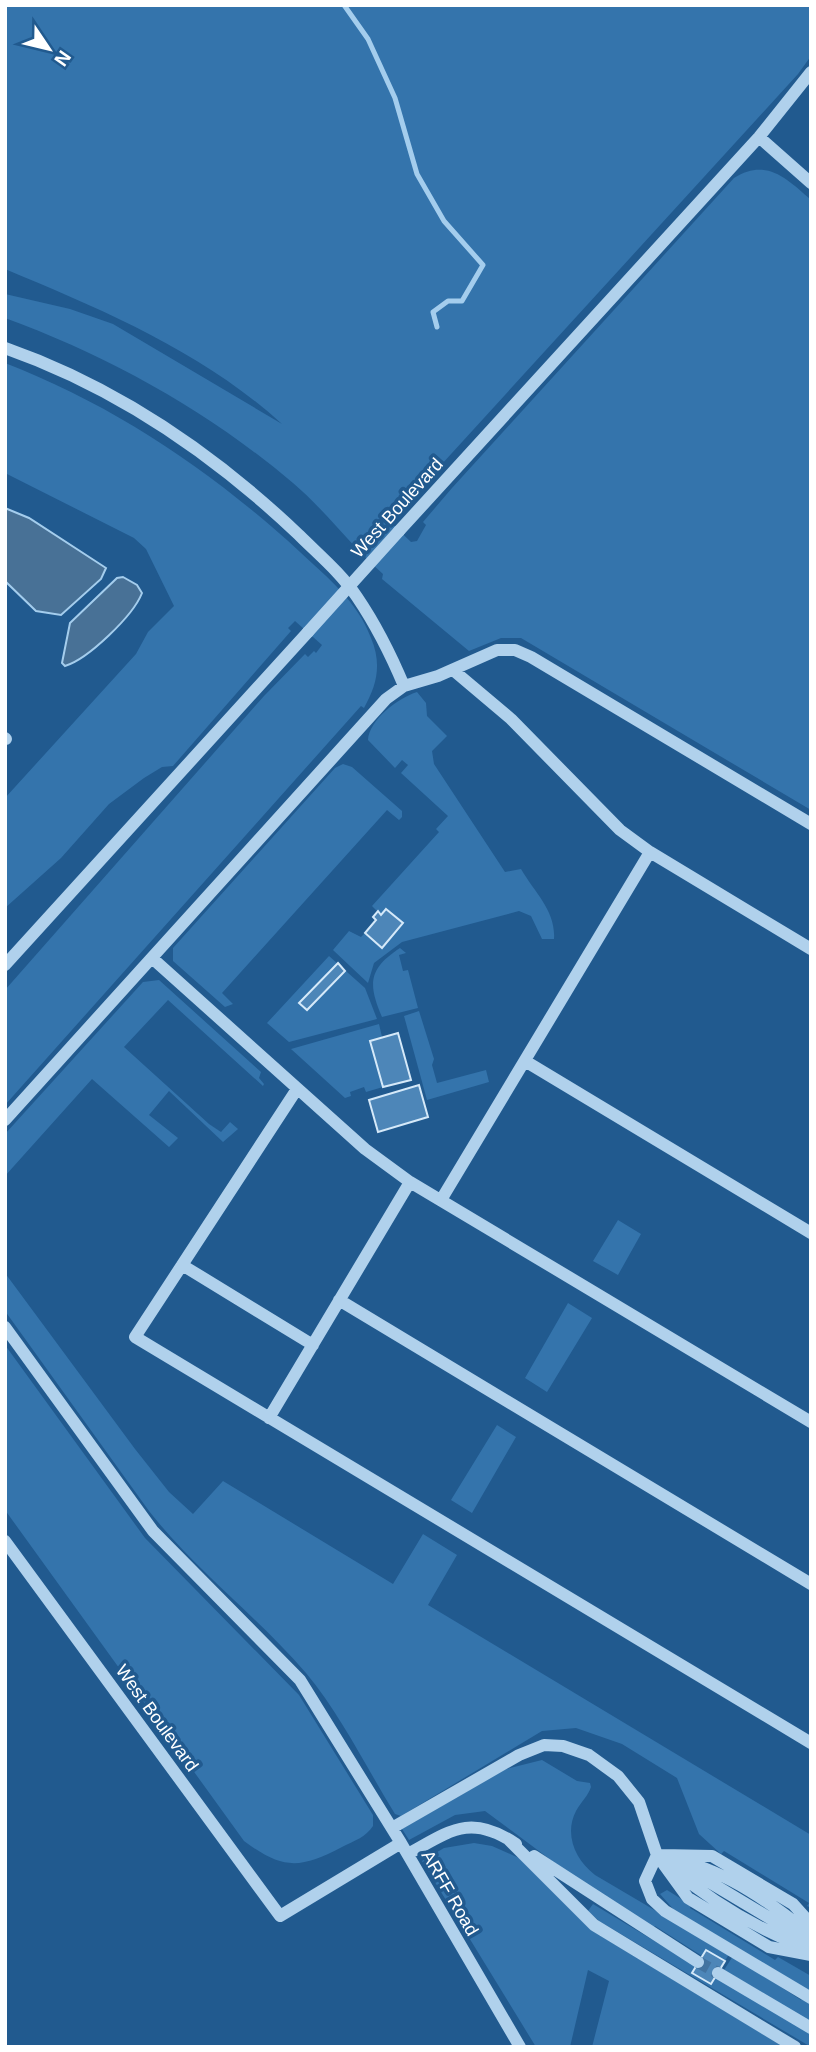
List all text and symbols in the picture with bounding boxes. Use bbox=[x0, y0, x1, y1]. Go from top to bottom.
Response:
north arrow bbox=[14, 14, 84, 84]
text: N bbox=[50, 47, 75, 70]
street label: West Boulevard bbox=[347, 454, 447, 562]
street label: West Boulevard bbox=[112, 1661, 202, 1775]
street label: ARFF Road bbox=[418, 1847, 482, 1939]

